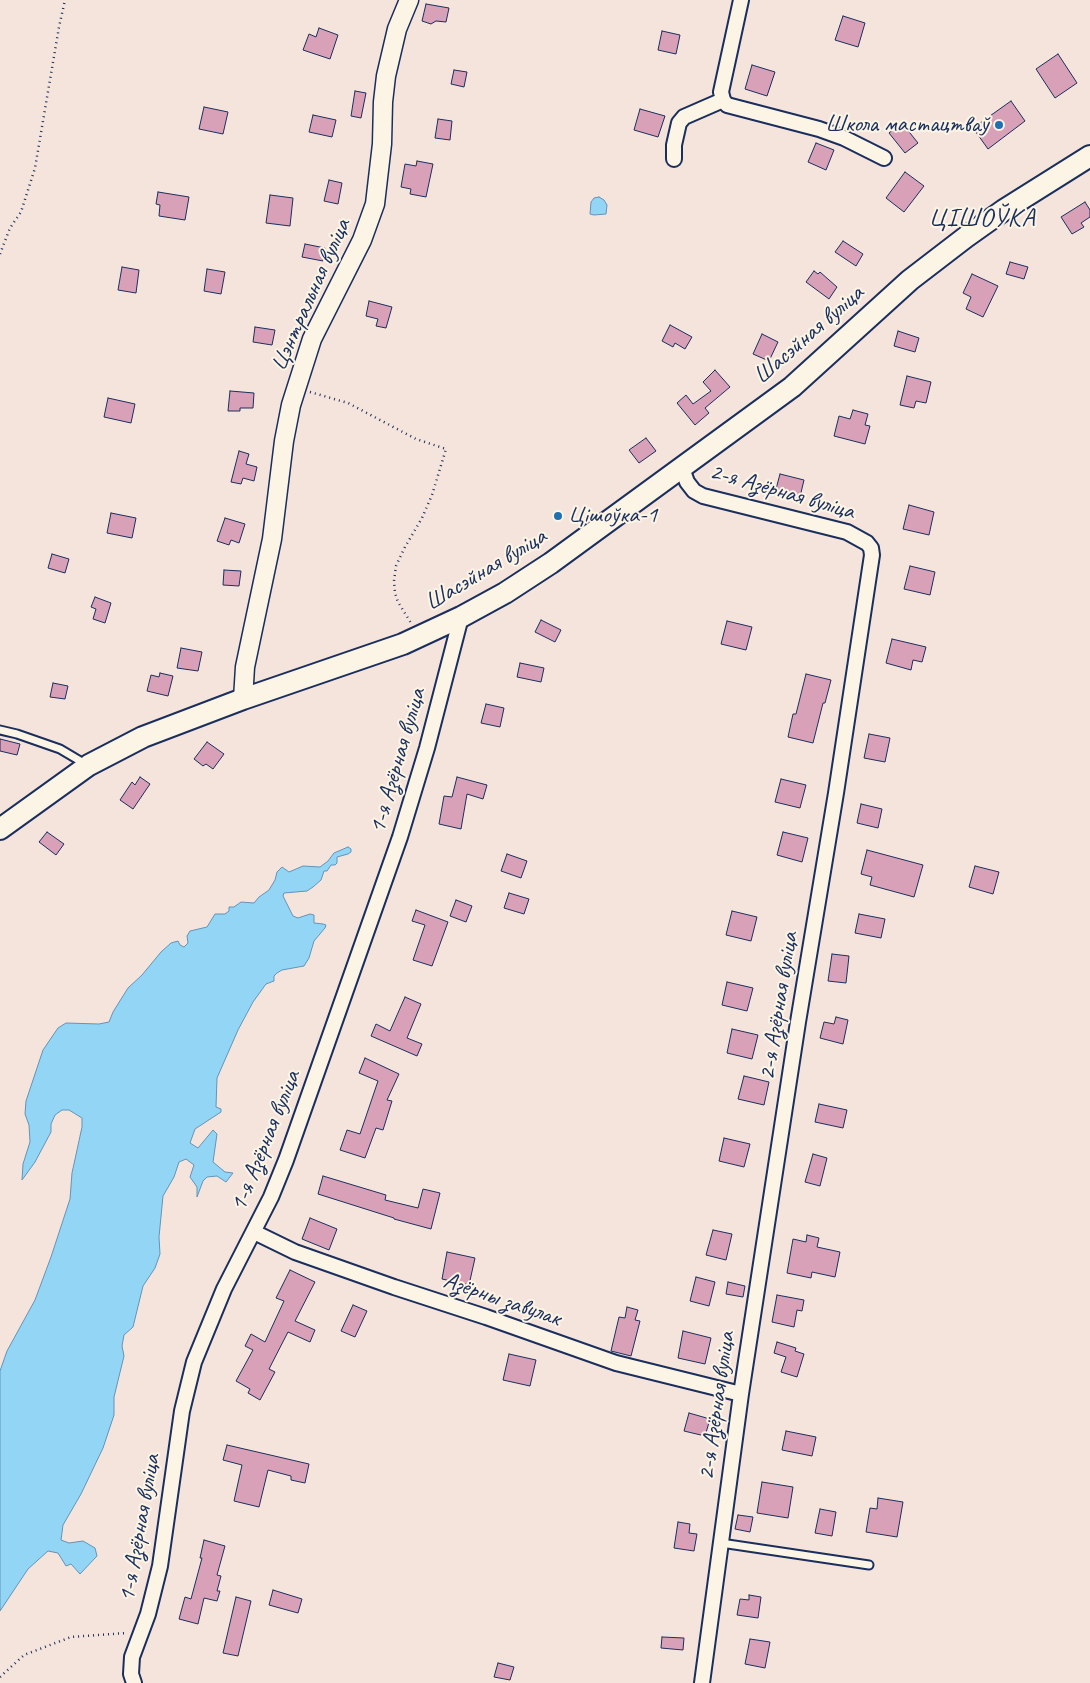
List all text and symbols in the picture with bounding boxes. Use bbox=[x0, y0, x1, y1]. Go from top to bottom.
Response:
place label: Школа мастацтваў bbox=[825, 111, 989, 139]
marker: Школа мастацтваў bbox=[993, 119, 1005, 131]
district label: ЦІШОЎКА bbox=[928, 203, 1036, 235]
street label: Цэнтральная вуліца bbox=[265, 214, 357, 376]
street label: Шасэйная вуліца bbox=[748, 279, 870, 391]
street label: 2-я Азёрная вуліца bbox=[706, 458, 858, 526]
place label: Цішоўка-1 bbox=[568, 502, 657, 530]
marker: Цішоўка-1 bbox=[552, 510, 564, 522]
street label: Шасэйная вуліца bbox=[420, 522, 552, 618]
street label: 1-я Азёрная вуліца bbox=[364, 685, 432, 837]
street label: 2-я Азёрная вуліца bbox=[753, 930, 805, 1082]
street label: 1-я Азёрная вуліца bbox=[225, 1066, 307, 1216]
street label: Азёрны завулак bbox=[440, 1267, 564, 1333]
street label: 2-я Азёрная вуліца bbox=[692, 1330, 742, 1482]
street label: 1-я Азёрная вуліца bbox=[113, 1452, 167, 1604]

